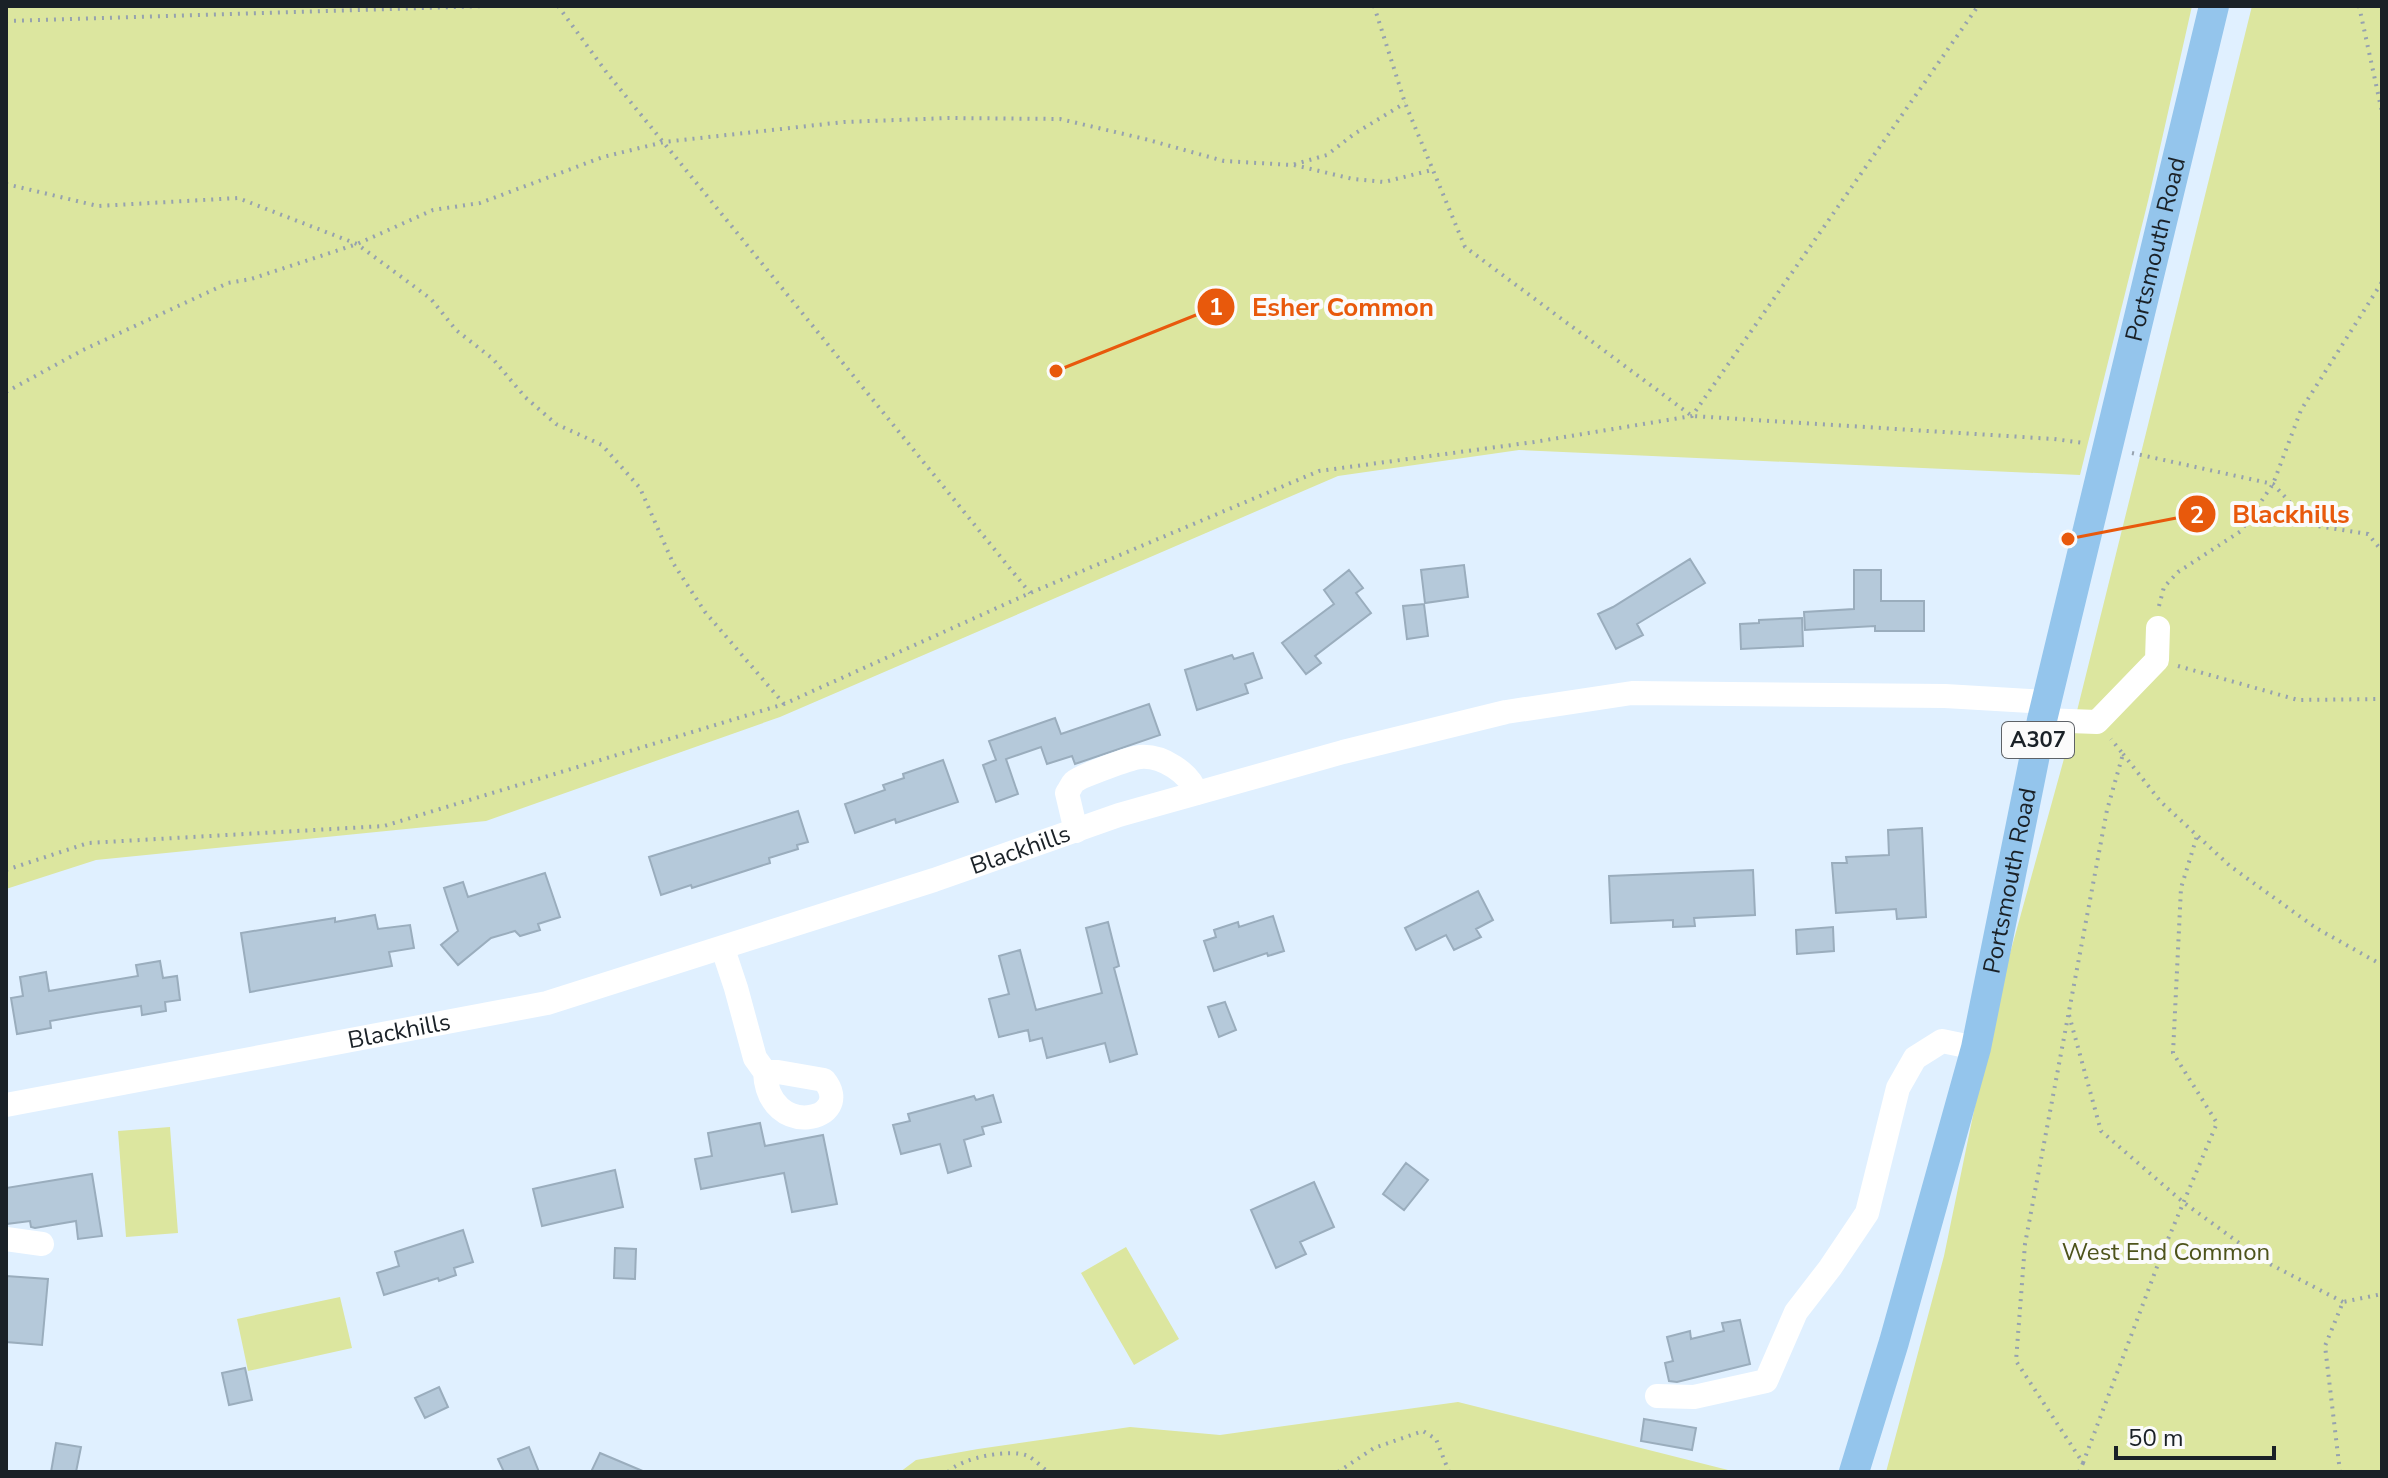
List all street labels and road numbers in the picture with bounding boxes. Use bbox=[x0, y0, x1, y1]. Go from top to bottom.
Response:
street label: Portsmouth Road bbox=[2118, 154, 2193, 345]
road number: A307 bbox=[2002, 722, 2074, 758]
street label: Portsmouth Road bbox=[1975, 785, 2044, 976]
street label: Blackhills bbox=[966, 817, 1075, 882]
street label: Blackhills bbox=[345, 1006, 453, 1056]

